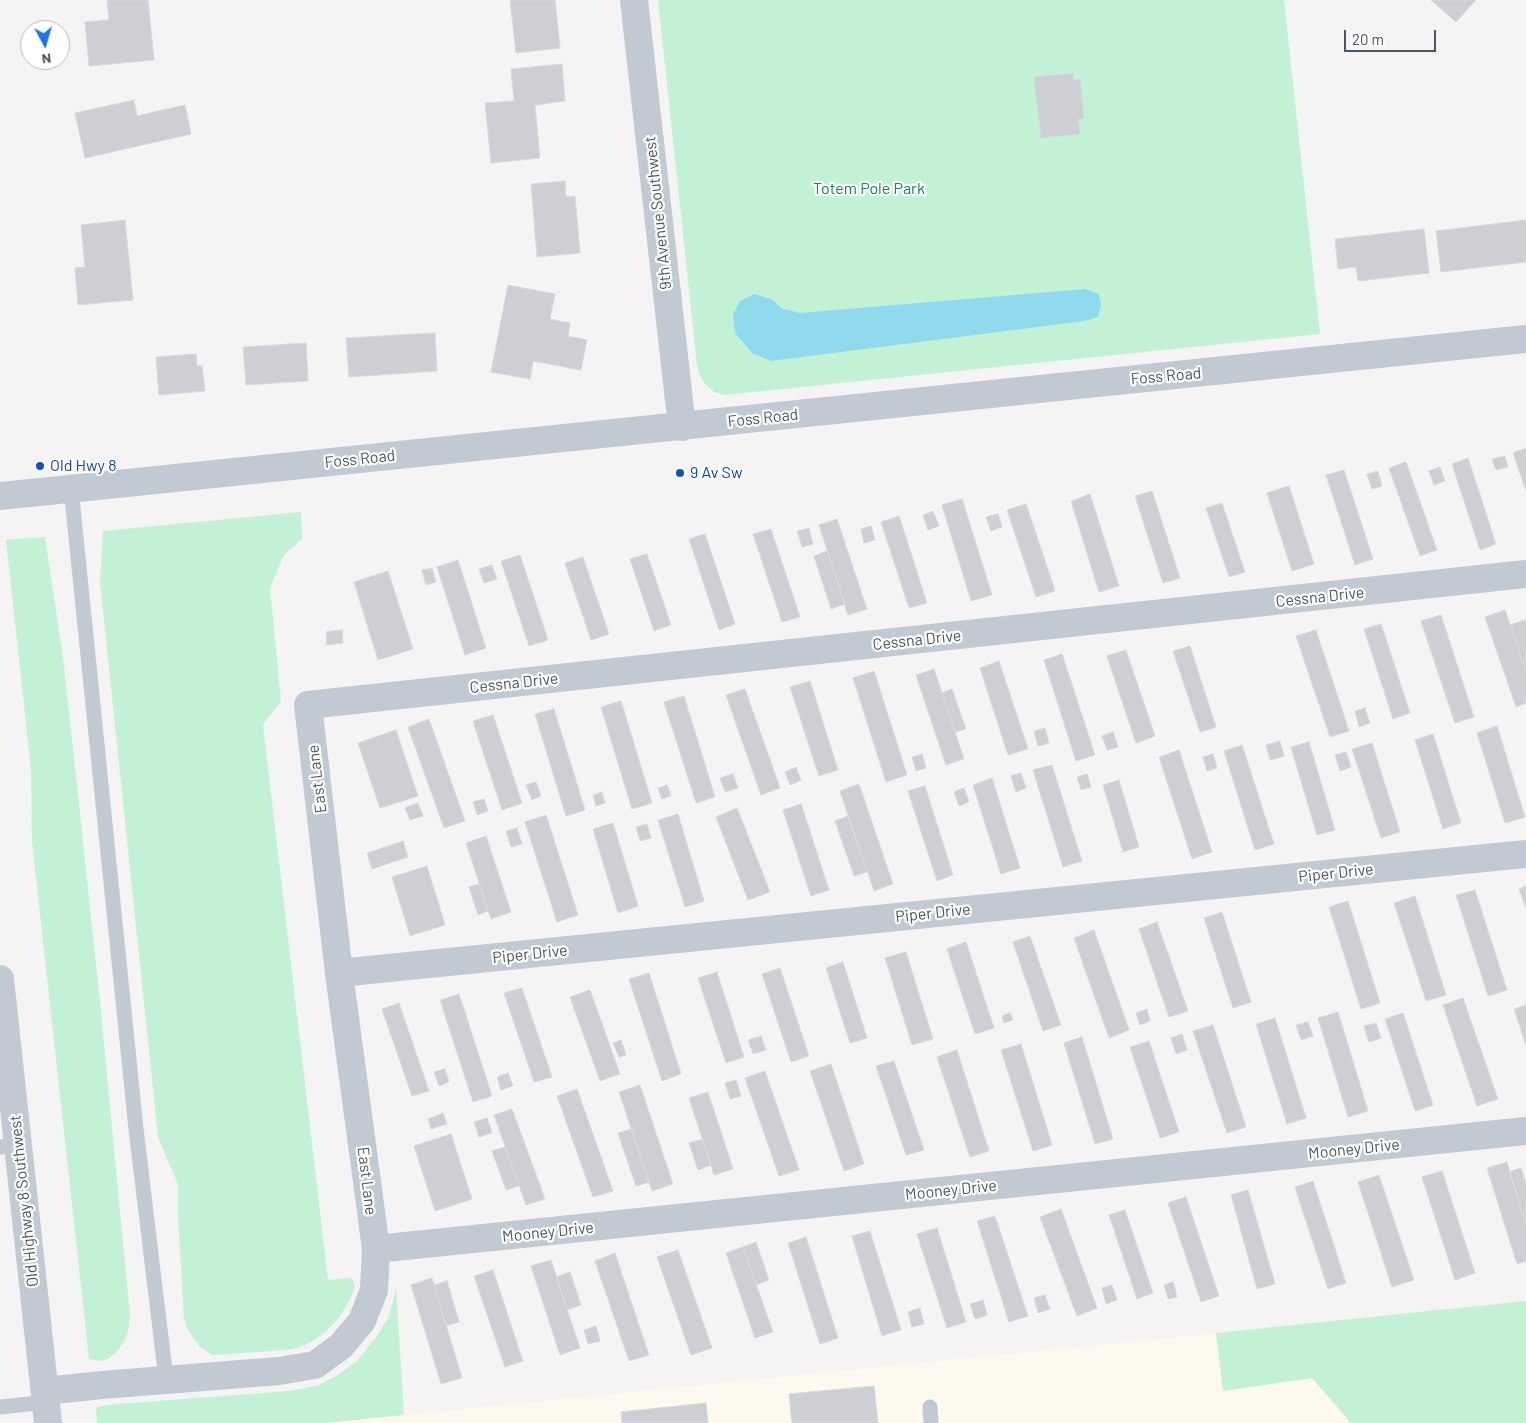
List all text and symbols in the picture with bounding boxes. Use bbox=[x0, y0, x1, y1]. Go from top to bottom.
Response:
north arrow bbox=[20, 20, 70, 70]
scale bar bbox=[1346, 20, 1438, 52]
text: 20 m bbox=[1352, 30, 1384, 48]
text: N bbox=[41, 50, 52, 68]
street label: 9th Avenue Southwest bbox=[640, 135, 676, 291]
park label: Totem Pole Park bbox=[813, 179, 925, 199]
street label: Foss Road bbox=[1130, 363, 1202, 389]
street label: Foss Road bbox=[727, 405, 799, 431]
street label: Foss Road bbox=[324, 446, 396, 472]
place label: Old Hwy 8 bbox=[50, 456, 116, 476]
marker: Old Hwy 8 bbox=[34, 460, 46, 472]
place label: 9 Av Sw bbox=[690, 463, 742, 483]
marker: 9 Av Sw bbox=[674, 467, 686, 479]
street label: Cessna Drive bbox=[1275, 583, 1365, 611]
street label: Cessna Drive bbox=[872, 626, 962, 654]
street label: Cessna Drive bbox=[469, 669, 559, 697]
street label: East Lane bbox=[303, 744, 331, 814]
street label: Piper Drive bbox=[1297, 860, 1375, 886]
street label: Piper Drive bbox=[894, 900, 972, 926]
street label: Piper Drive bbox=[491, 941, 569, 967]
street label: Old Highway 8 Southwest bbox=[5, 1114, 43, 1288]
street label: Mooney Drive bbox=[1307, 1135, 1401, 1163]
street label: East Lane bbox=[353, 1146, 381, 1216]
street label: Mooney Drive bbox=[904, 1176, 998, 1204]
street label: Mooney Drive bbox=[501, 1218, 595, 1246]

